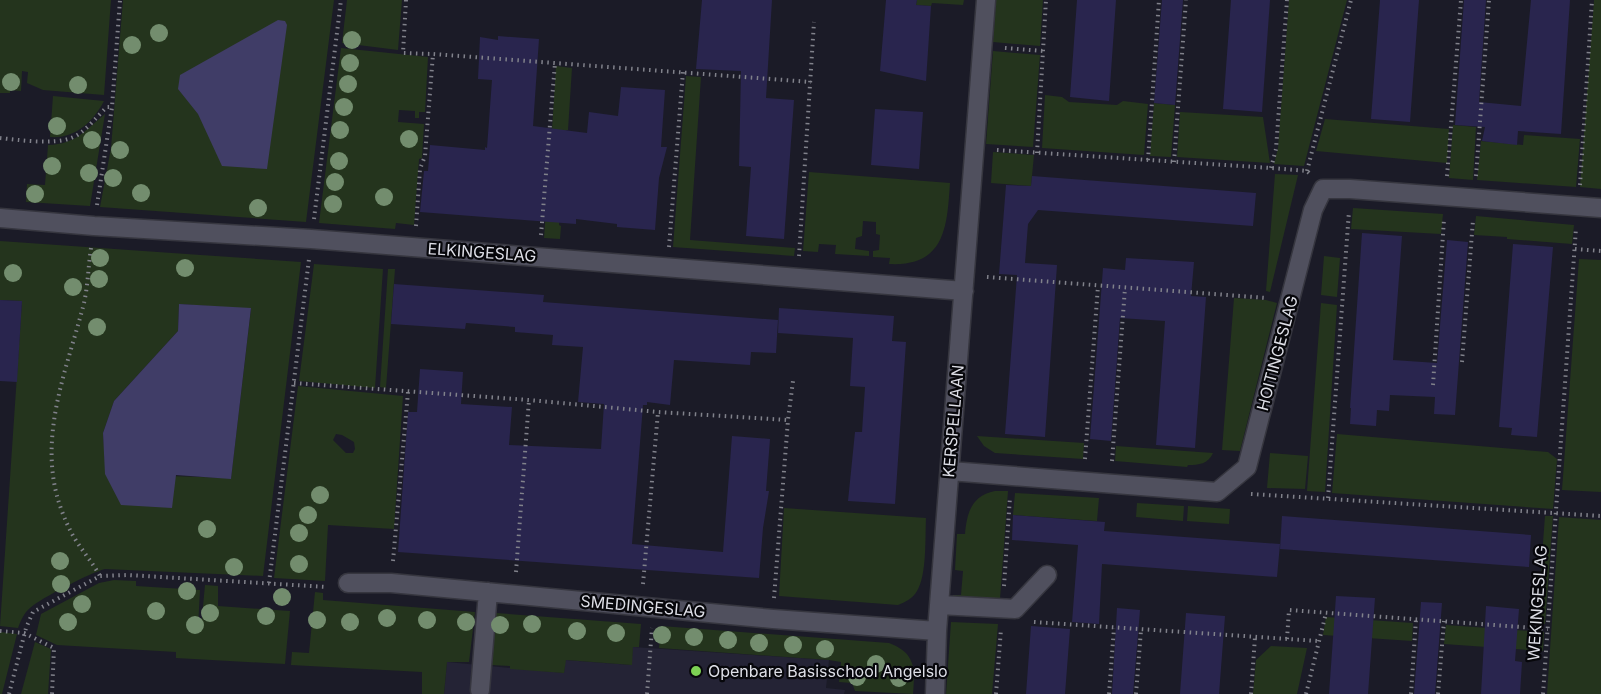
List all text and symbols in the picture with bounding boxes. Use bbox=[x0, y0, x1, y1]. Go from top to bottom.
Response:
street label: ELKINGESLAG bbox=[427, 238, 537, 266]
street label: HOITINGESLAG bbox=[1252, 293, 1302, 413]
street label: KERSPELLAAN bbox=[938, 364, 968, 478]
street label: WEKINGESLAG bbox=[1523, 545, 1551, 661]
street label: SMEDINGESLAG bbox=[580, 591, 706, 621]
place label: Openbare Basisschool Angelslo bbox=[708, 661, 948, 681]
marker: Openbare Basisschool Angelslo bbox=[689, 664, 703, 678]

